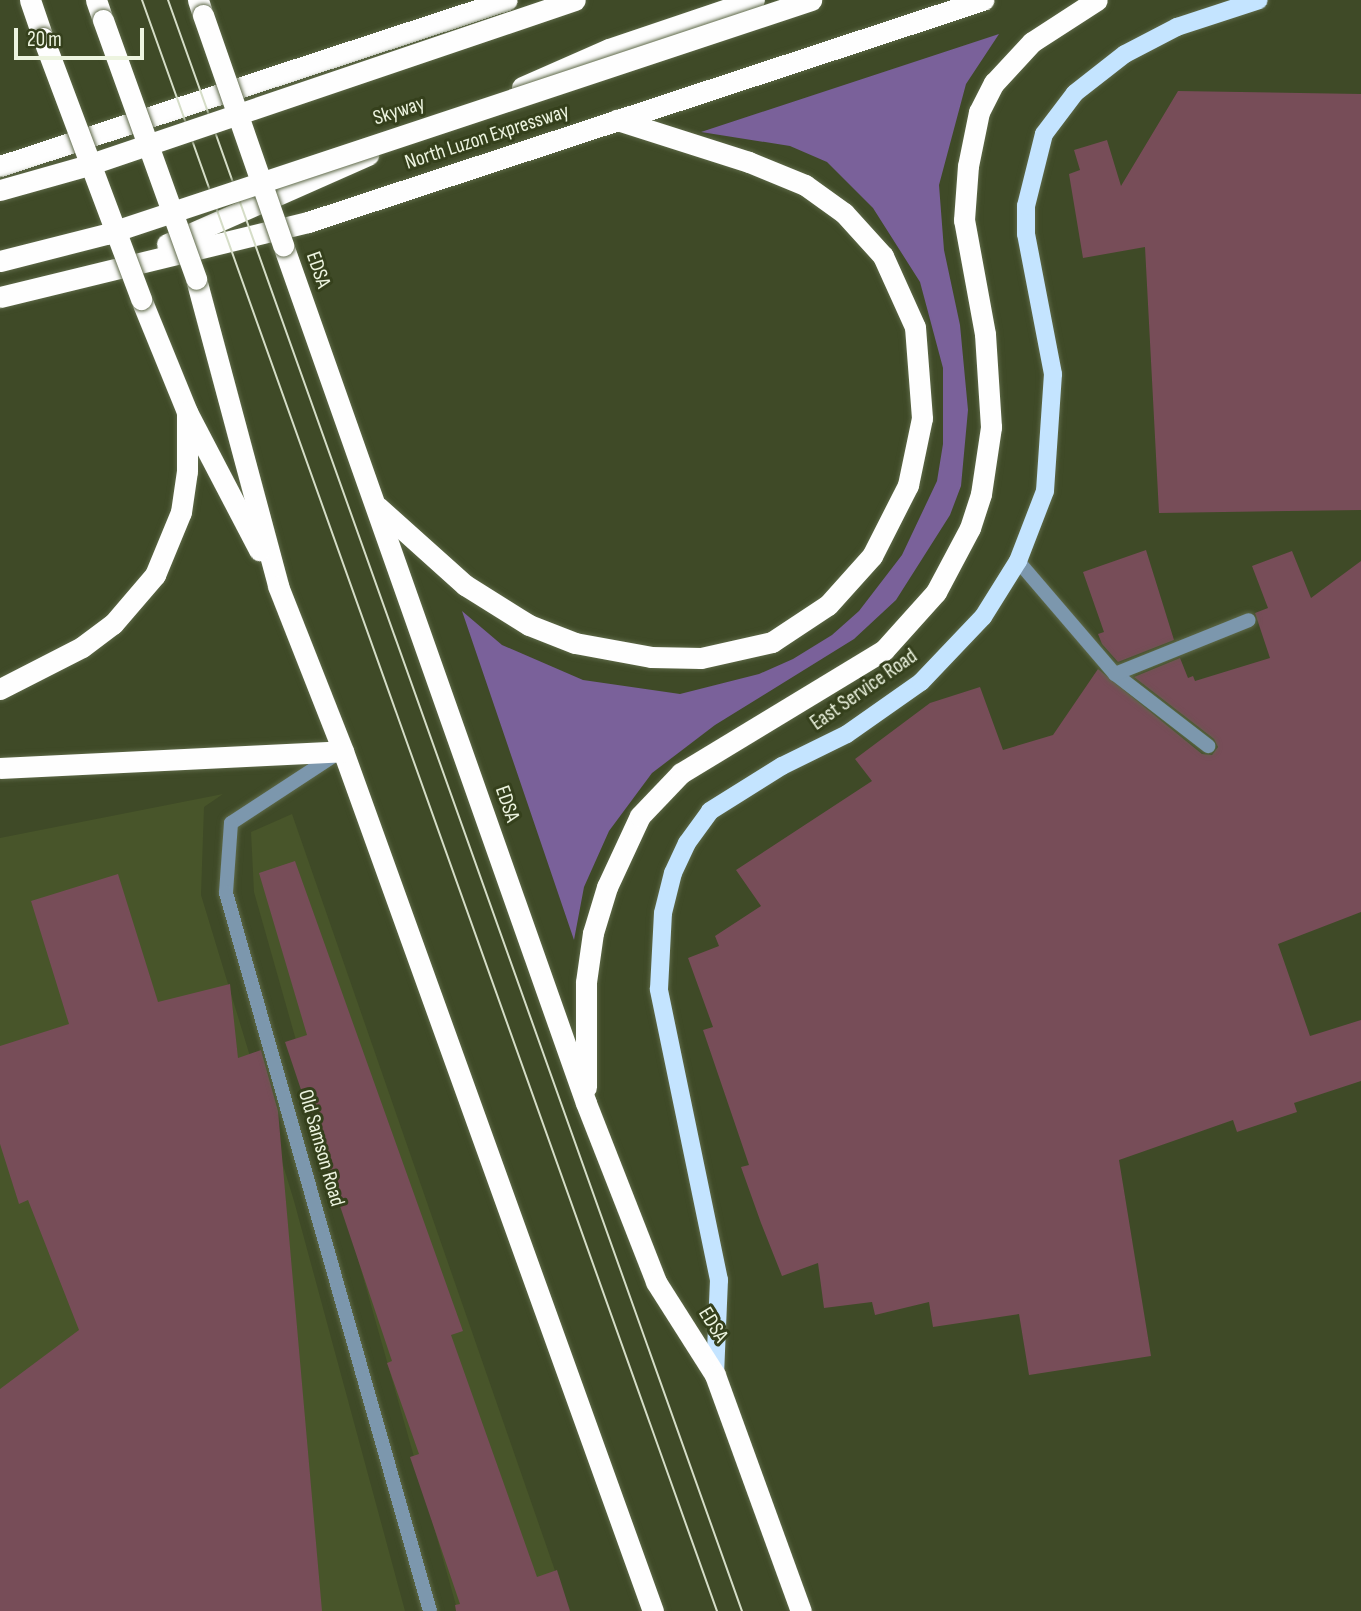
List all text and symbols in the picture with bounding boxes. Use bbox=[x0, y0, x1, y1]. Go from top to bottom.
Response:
scale bar bbox=[18, 14, 147, 58]
text: 20 m bbox=[27, 27, 62, 52]
street label: Skyway bbox=[370, 91, 428, 131]
street label: North Luzon Expressway bbox=[402, 99, 572, 175]
street label: EDSA bbox=[300, 248, 336, 292]
street label: East Service Road bbox=[806, 644, 922, 736]
street label: EDSA bbox=[489, 782, 525, 826]
street label: Old Samson Road bbox=[292, 1087, 350, 1209]
street label: EDSA bbox=[693, 1303, 733, 1347]

